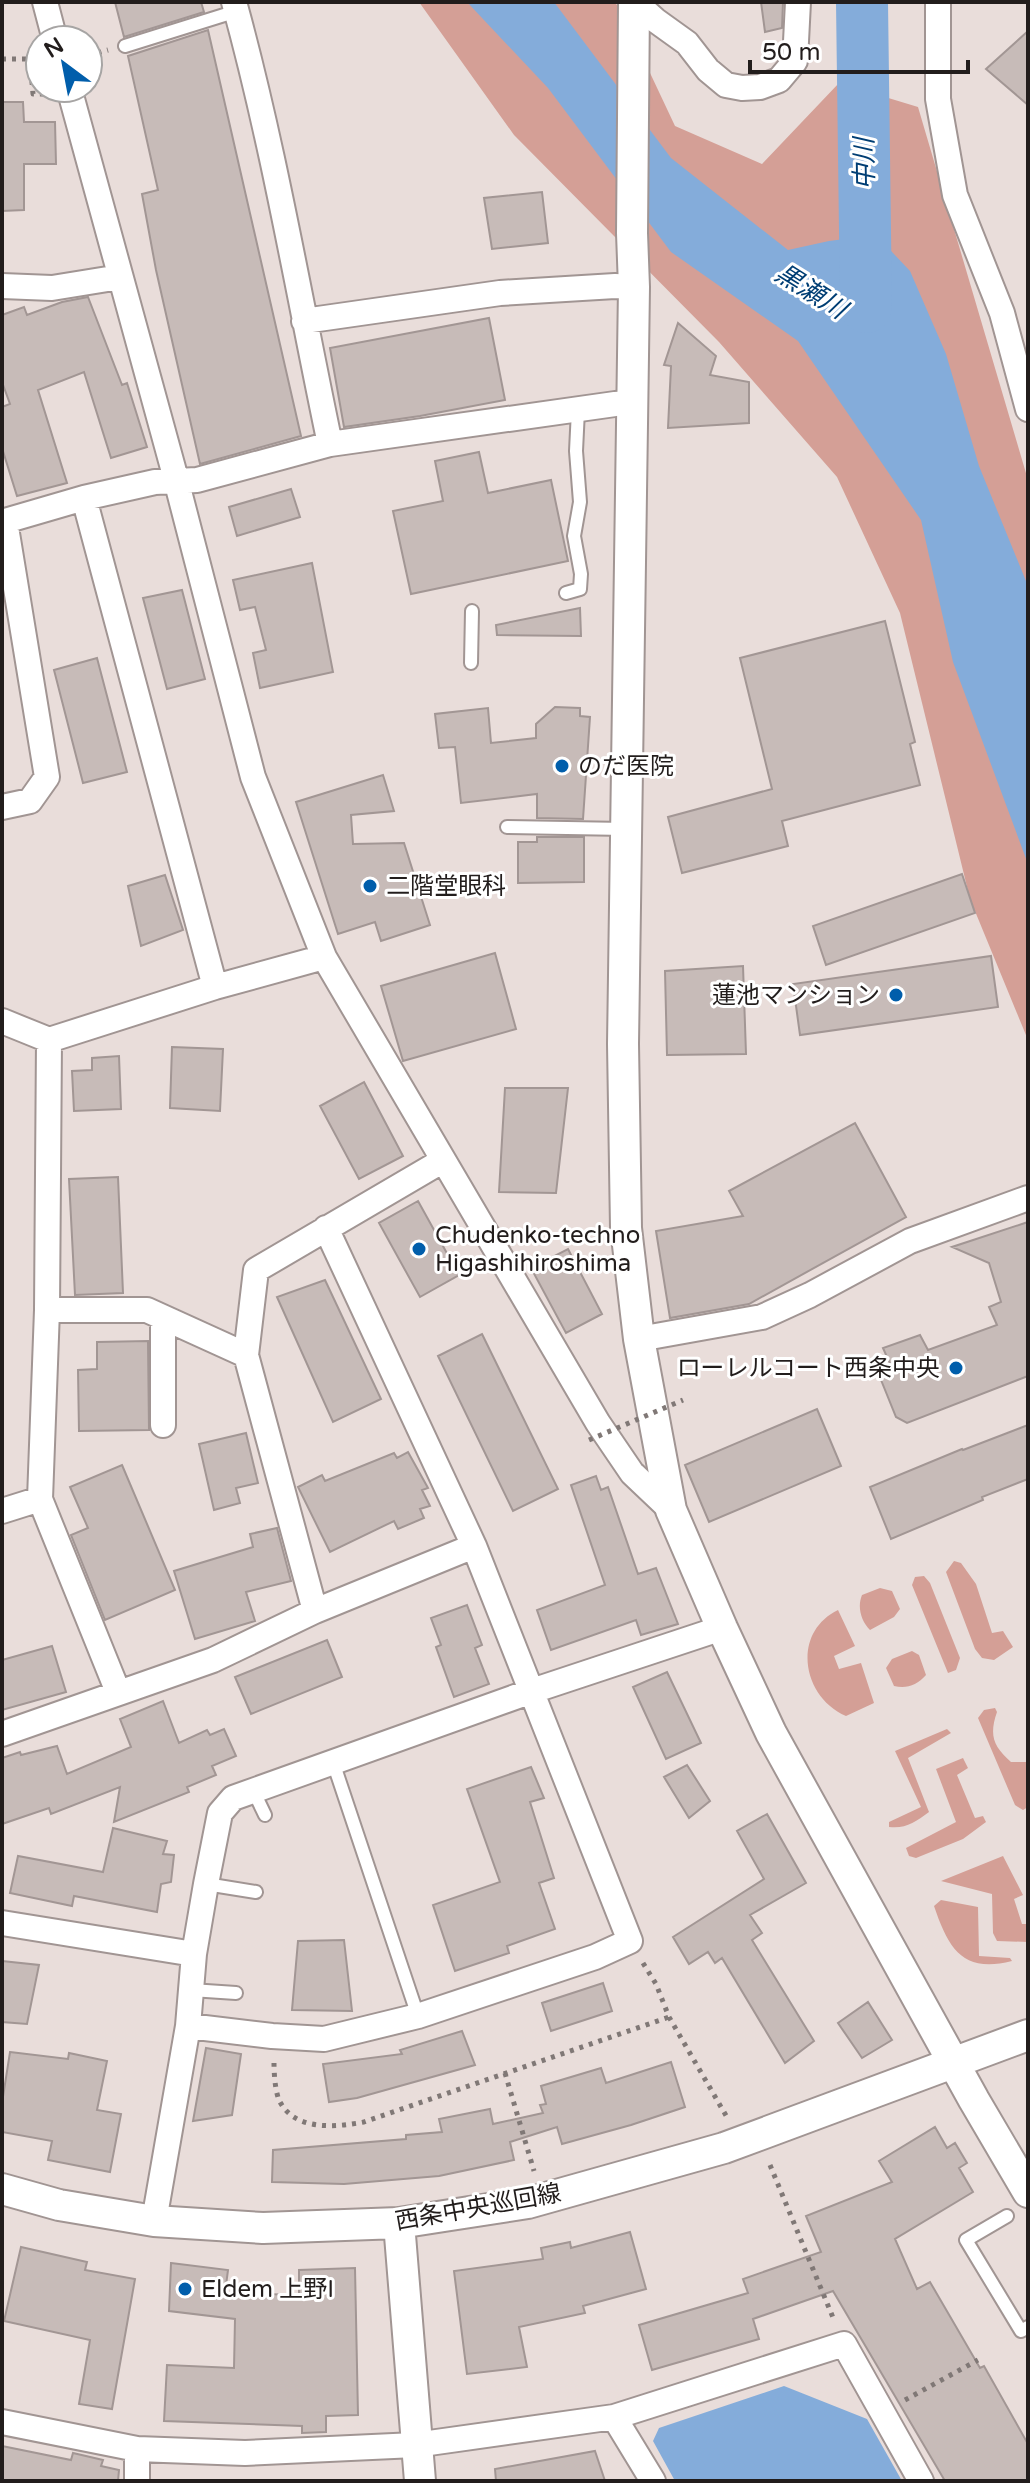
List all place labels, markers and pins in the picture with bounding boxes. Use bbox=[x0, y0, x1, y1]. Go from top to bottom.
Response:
place label: のだ医院 bbox=[578, 752, 674, 781]
marker: のだ医院 bbox=[553, 757, 571, 775]
place label: 二階堂眼科 bbox=[386, 872, 506, 901]
marker: 二階堂眼科 bbox=[361, 877, 379, 895]
place label: 蓮池マンション bbox=[712, 981, 880, 1010]
marker: 蓮池マンション bbox=[887, 986, 905, 1004]
place label: Chudenko-techno Higashihiroshima bbox=[435, 1221, 640, 1278]
marker: Chudenko-techno Higashihiroshima bbox=[410, 1240, 428, 1258]
place label: ローレルコート西条中央 bbox=[676, 1354, 940, 1383]
marker: ローレルコート西条中央 bbox=[947, 1359, 965, 1377]
place label: Eldem 上野I bbox=[201, 2275, 334, 2304]
marker: Eldem 上野I bbox=[176, 2280, 194, 2298]

